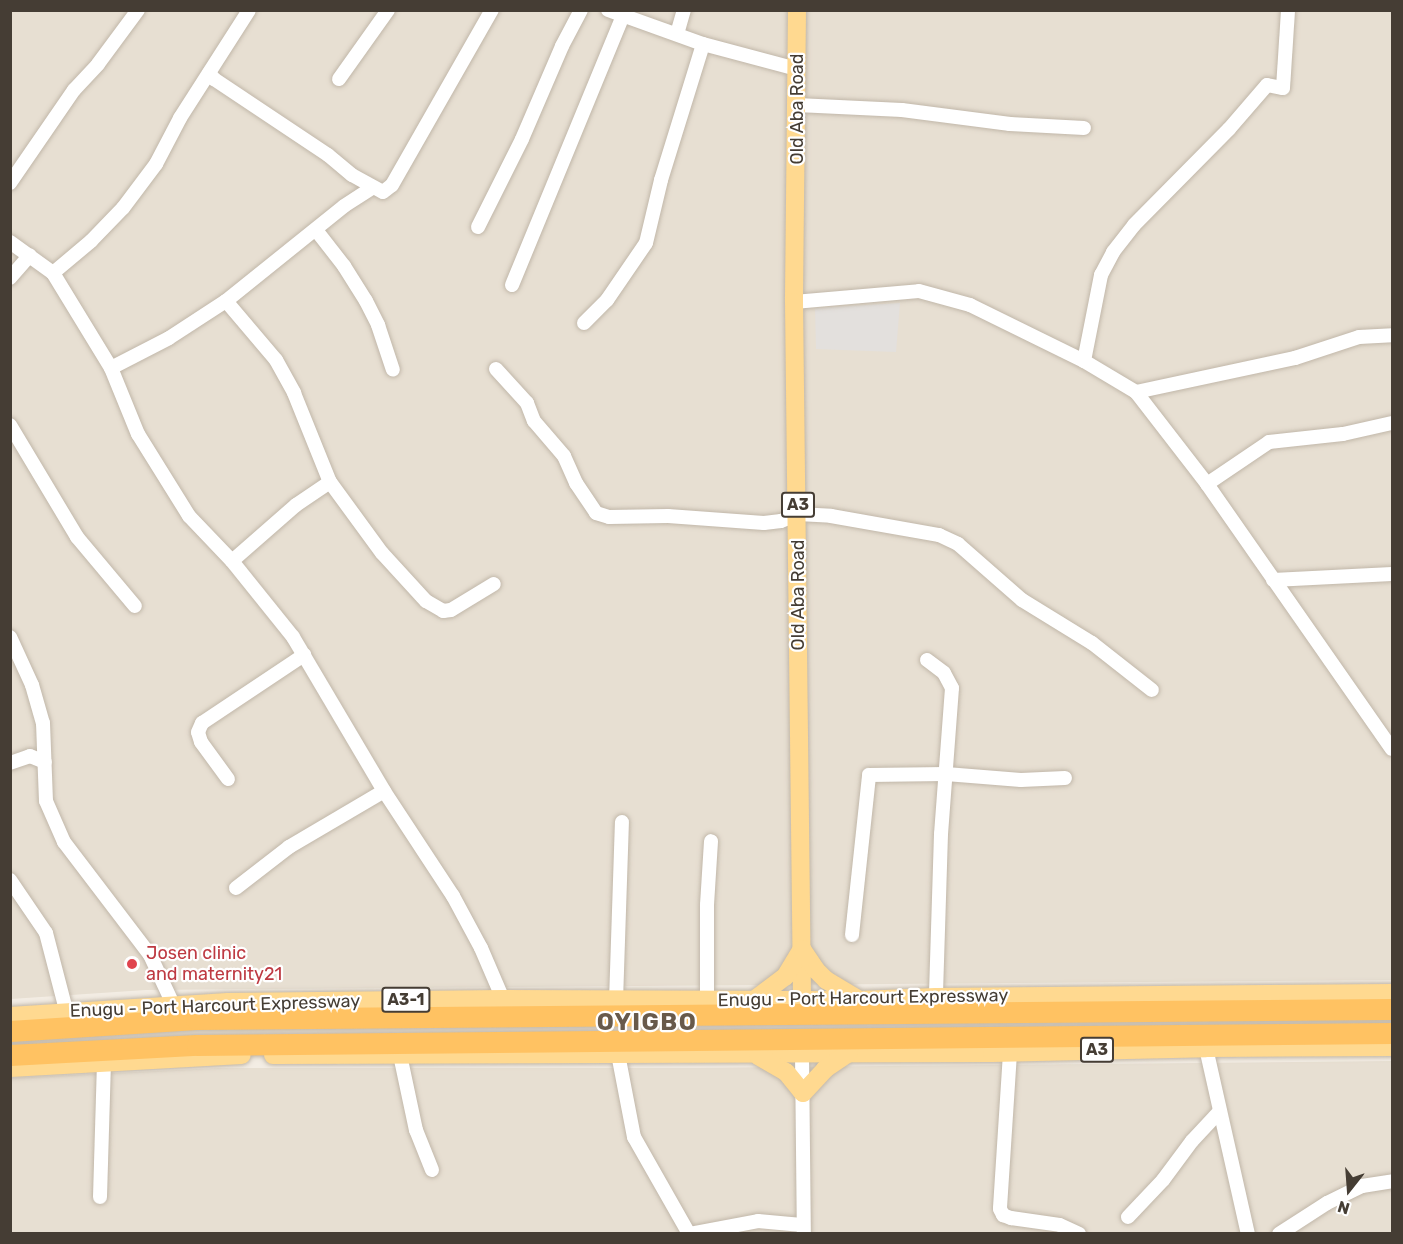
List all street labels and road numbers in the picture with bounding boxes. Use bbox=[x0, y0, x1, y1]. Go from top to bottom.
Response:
street label: Old Aba Road bbox=[786, 53, 808, 165]
road number: A3 bbox=[780, 492, 816, 518]
street label: Old Aba Road bbox=[787, 539, 809, 651]
street label: Enugu - Port Harcourt Expressway bbox=[717, 985, 1009, 1011]
road number: A3-1 bbox=[380, 987, 432, 1013]
street label: Enugu - Port Harcourt Expressway bbox=[69, 990, 361, 1022]
road number: A3 bbox=[1079, 1037, 1115, 1063]

